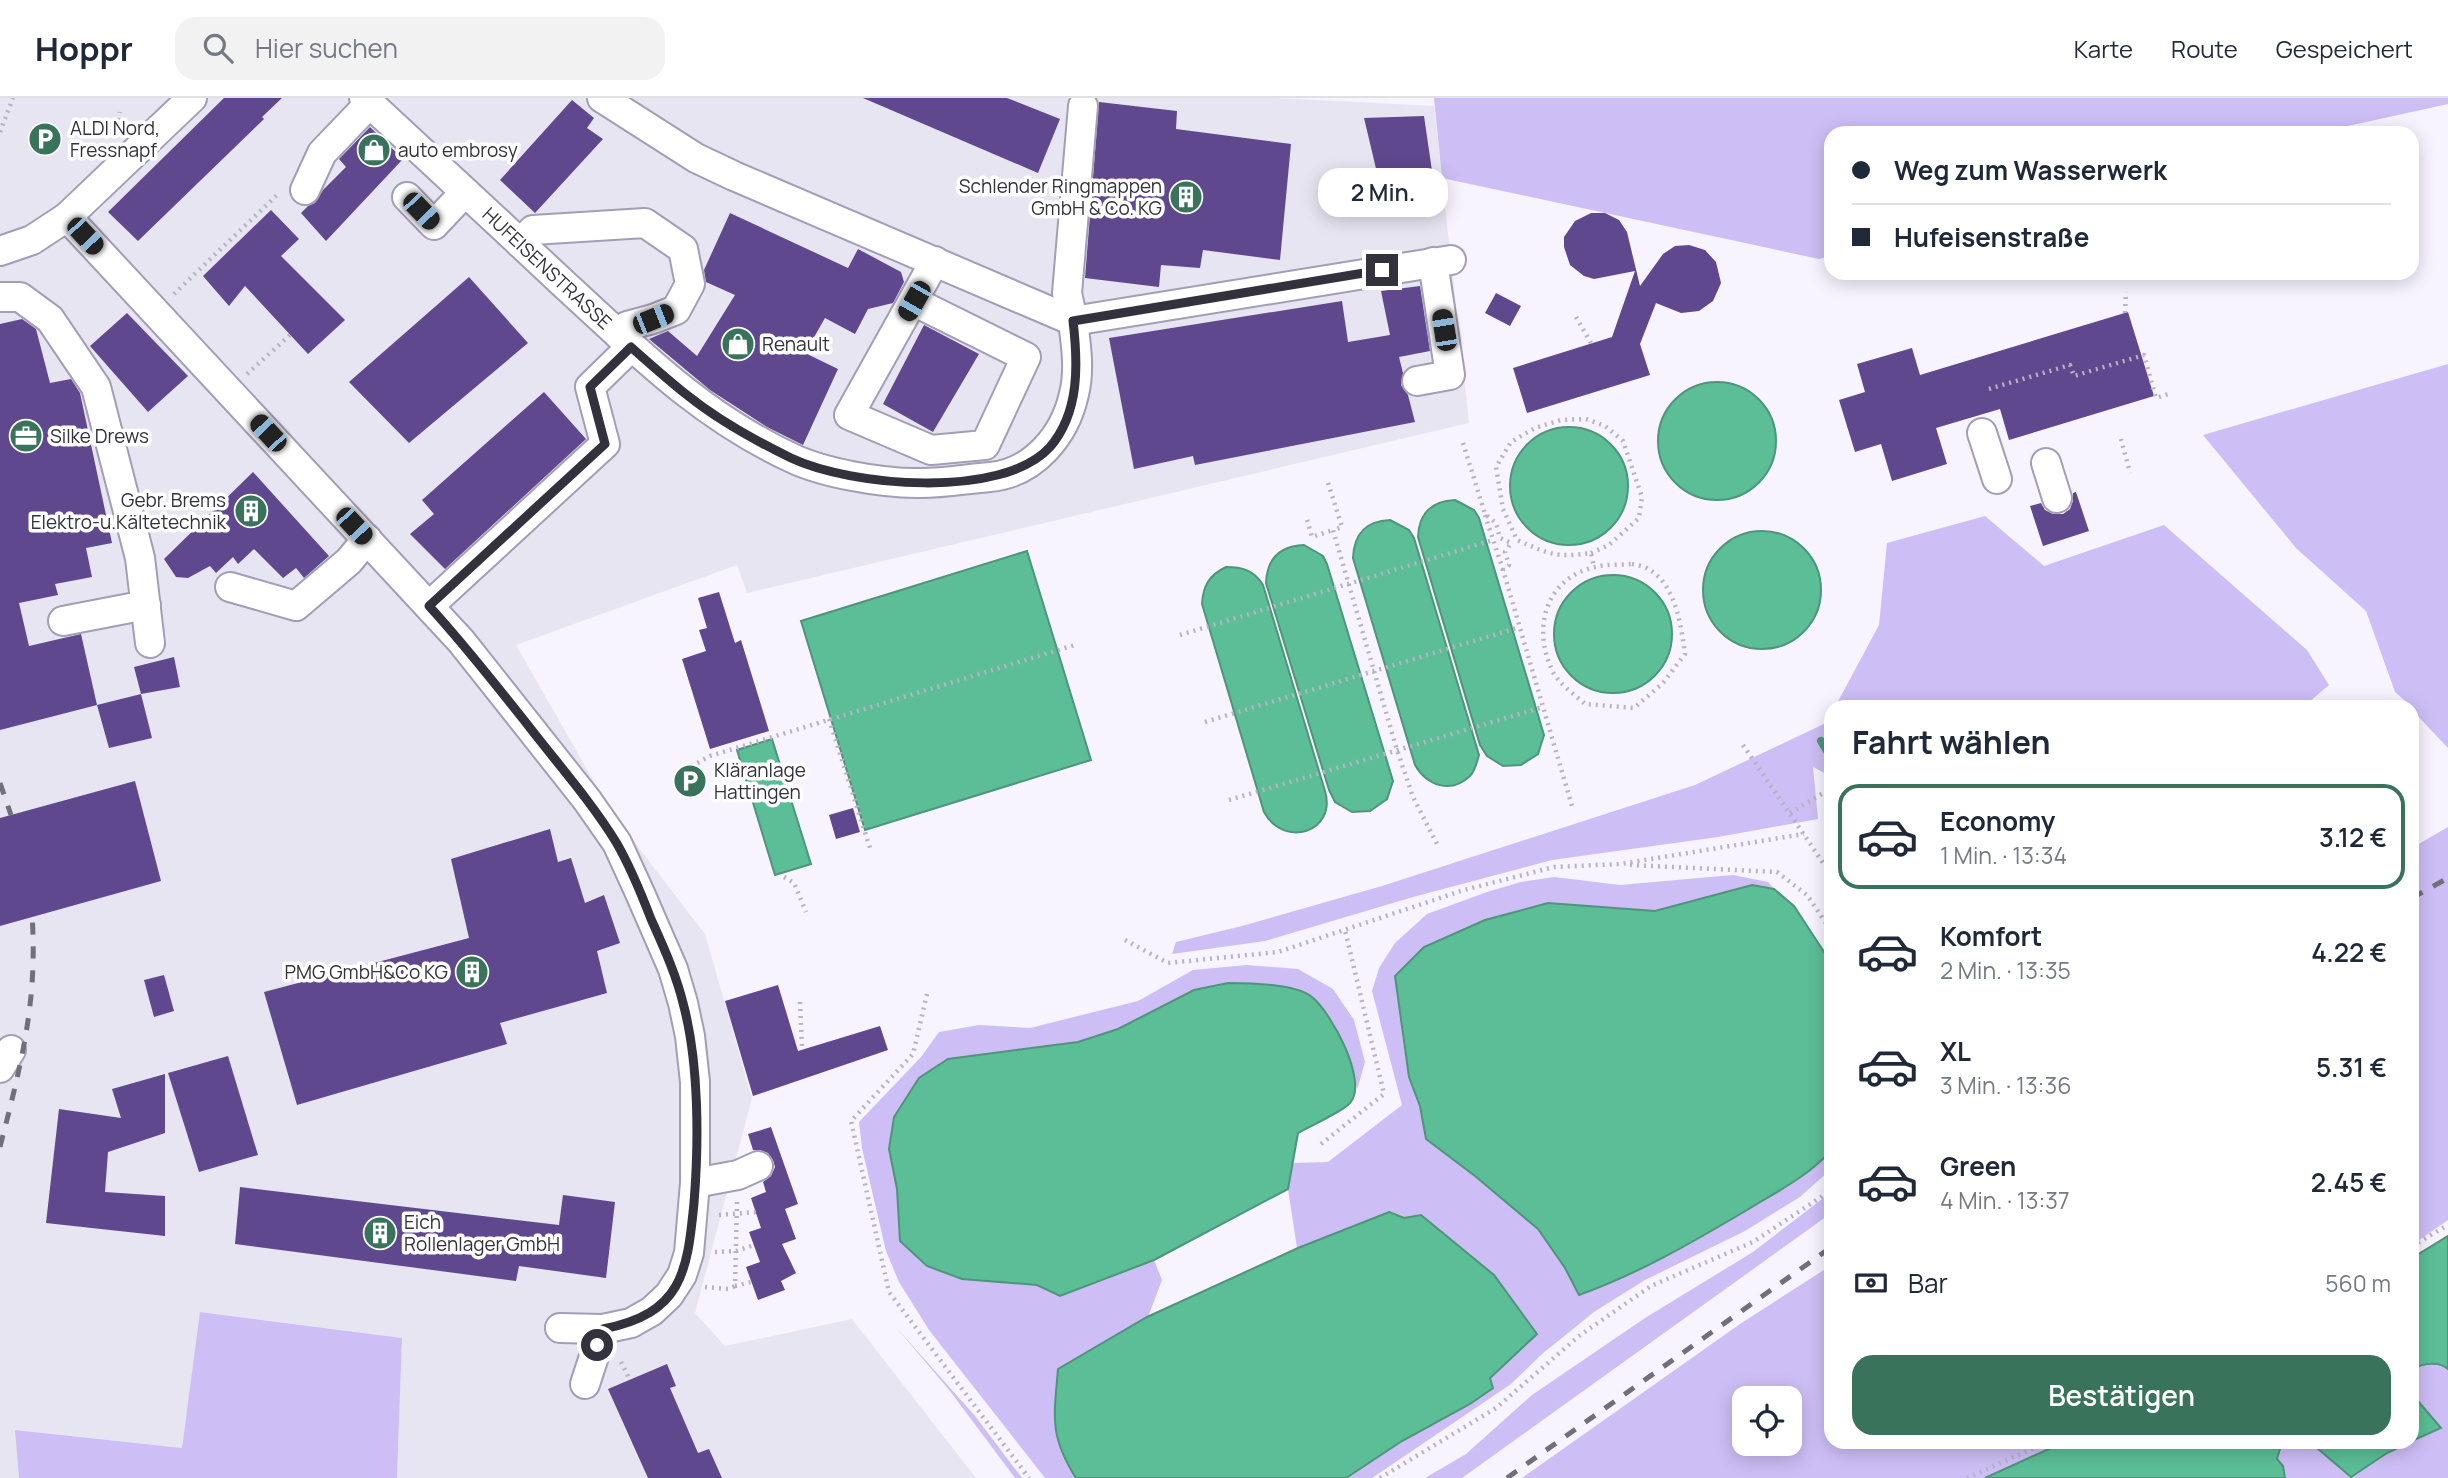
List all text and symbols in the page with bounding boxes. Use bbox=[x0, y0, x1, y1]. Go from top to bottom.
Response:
search box bbox=[175, 17, 665, 80]
text: Hoppr bbox=[35, 26, 133, 71]
icon: search bbox=[199, 29, 237, 67]
text: Hier suchen bbox=[255, 30, 398, 66]
text: Karte bbox=[2074, 32, 2133, 65]
text: Route bbox=[2171, 32, 2238, 65]
text: Gespeichert bbox=[2276, 32, 2413, 65]
place label: ALDI Nord, Fressnapf bbox=[70, 115, 160, 163]
parking icon: ALDI Nord, Fressnapf bbox=[26, 120, 64, 158]
shop icon: auto embrosy bbox=[355, 131, 393, 169]
place label: auto embrosy bbox=[398, 137, 518, 163]
text: Weg zum Wasserwerk bbox=[1894, 152, 2167, 188]
callout: 2 Min. bbox=[1317, 169, 1447, 218]
place label: Schlender Ringmappen GmbH & Co. KG bbox=[959, 173, 1162, 221]
text: 2 Min. bbox=[1351, 176, 1415, 208]
building icon: Schlender Ringmappen GmbH & Co. KG bbox=[1167, 178, 1205, 216]
car bbox=[399, 189, 444, 233]
street label: HUFEISENSTRASSE bbox=[477, 201, 618, 335]
car bbox=[63, 213, 108, 259]
text: Hufeisenstraße bbox=[1894, 219, 2089, 255]
route end bbox=[1366, 254, 1398, 286]
car bbox=[895, 278, 934, 324]
car bbox=[630, 301, 677, 337]
car bbox=[1431, 308, 1458, 352]
shop icon: Renault bbox=[719, 325, 757, 363]
place label: Renault bbox=[762, 331, 830, 357]
car bbox=[246, 410, 291, 456]
office icon: Silke Drews bbox=[7, 417, 45, 455]
place label: Silke Drews bbox=[50, 423, 149, 449]
place label: Gebr. Brems Elektro-u.Kältetechnik bbox=[31, 487, 227, 535]
building icon: Gebr. Brems Elektro-u.Kältetechnik bbox=[232, 492, 270, 530]
car bbox=[332, 503, 377, 549]
text: Fahrt wählen bbox=[1852, 720, 2051, 764]
place label: Kläranlage Hattingen bbox=[714, 757, 806, 805]
parking icon: Kläranlage Hattingen bbox=[671, 762, 709, 800]
text: Economy bbox=[1940, 803, 2055, 839]
icon: car bbox=[1856, 805, 1919, 868]
text: 3.12 € bbox=[2319, 819, 2387, 855]
text: 1 Min. · 13:34 bbox=[1940, 839, 2067, 871]
text: Komfort bbox=[1940, 918, 2042, 954]
icon: car bbox=[1856, 920, 1919, 983]
text: 4.22 € bbox=[2311, 934, 2387, 970]
building icon: PMG GmbH&Co KG bbox=[453, 953, 491, 991]
text: 2 Min. · 13:35 bbox=[1940, 954, 2071, 986]
place label: PMG GmbH&Co KG bbox=[285, 959, 448, 985]
text: XL bbox=[1940, 1033, 1971, 1069]
icon: car bbox=[1856, 1035, 1919, 1098]
text: 5.31 € bbox=[2316, 1049, 2387, 1085]
text: 3 Min. · 13:36 bbox=[1940, 1069, 2071, 1101]
text: Green bbox=[1940, 1148, 2016, 1184]
icon: car bbox=[1856, 1150, 1919, 1213]
text: 2.45 € bbox=[2311, 1164, 2387, 1200]
text: 4 Min. · 13:37 bbox=[1940, 1184, 2070, 1216]
place label: Eich Rollenlager GmbH bbox=[404, 1209, 560, 1257]
building icon: Eich Rollenlager GmbH bbox=[361, 1214, 399, 1252]
icon: cash bbox=[1852, 1264, 1890, 1302]
text: Bar bbox=[1908, 1265, 1948, 1301]
text: 560 m bbox=[2325, 1267, 2391, 1299]
route start bbox=[581, 1329, 613, 1361]
button: Bestätigen bbox=[1852, 1355, 2391, 1435]
map controls bbox=[1732, 1386, 1802, 1456]
button: locate bbox=[1732, 1386, 1802, 1456]

